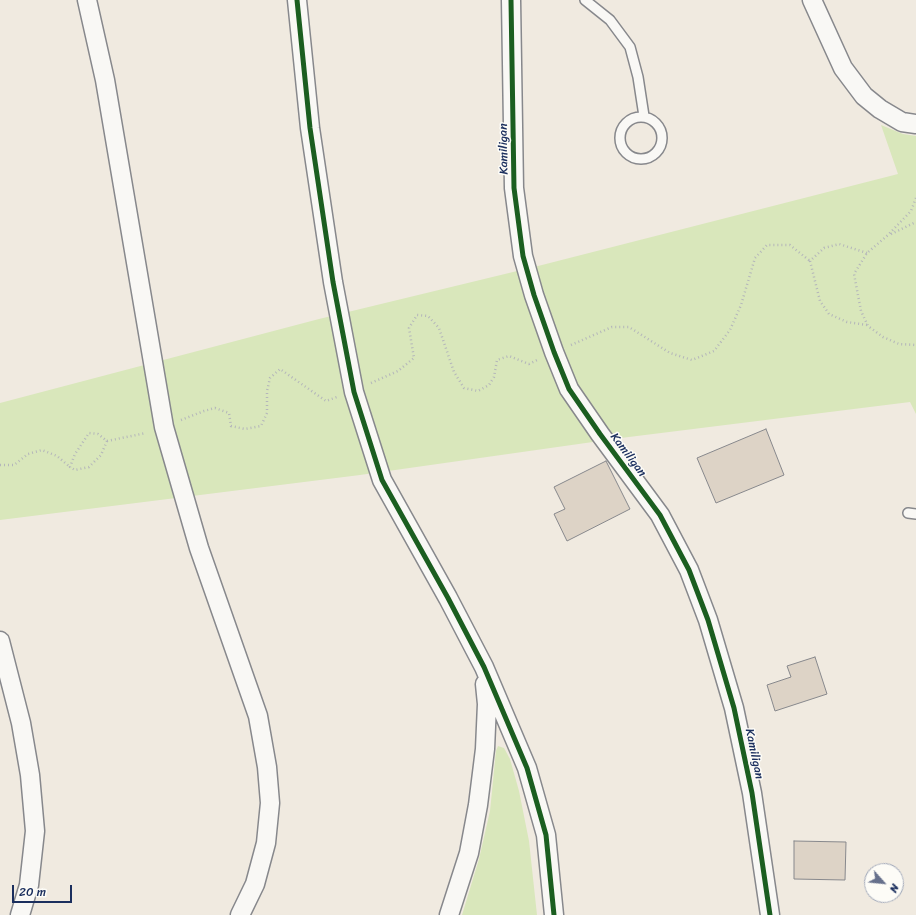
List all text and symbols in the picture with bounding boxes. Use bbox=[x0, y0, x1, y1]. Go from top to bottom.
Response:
street label: Kamiligan bbox=[496, 123, 512, 175]
street label: Kamiligan bbox=[607, 430, 649, 480]
street label: Kamiligan bbox=[742, 727, 766, 781]
north arrow bbox=[864, 863, 904, 903]
scale bar bbox=[14, 877, 74, 903]
text: 20 m bbox=[19, 881, 46, 903]
text: N bbox=[884, 881, 904, 896]

